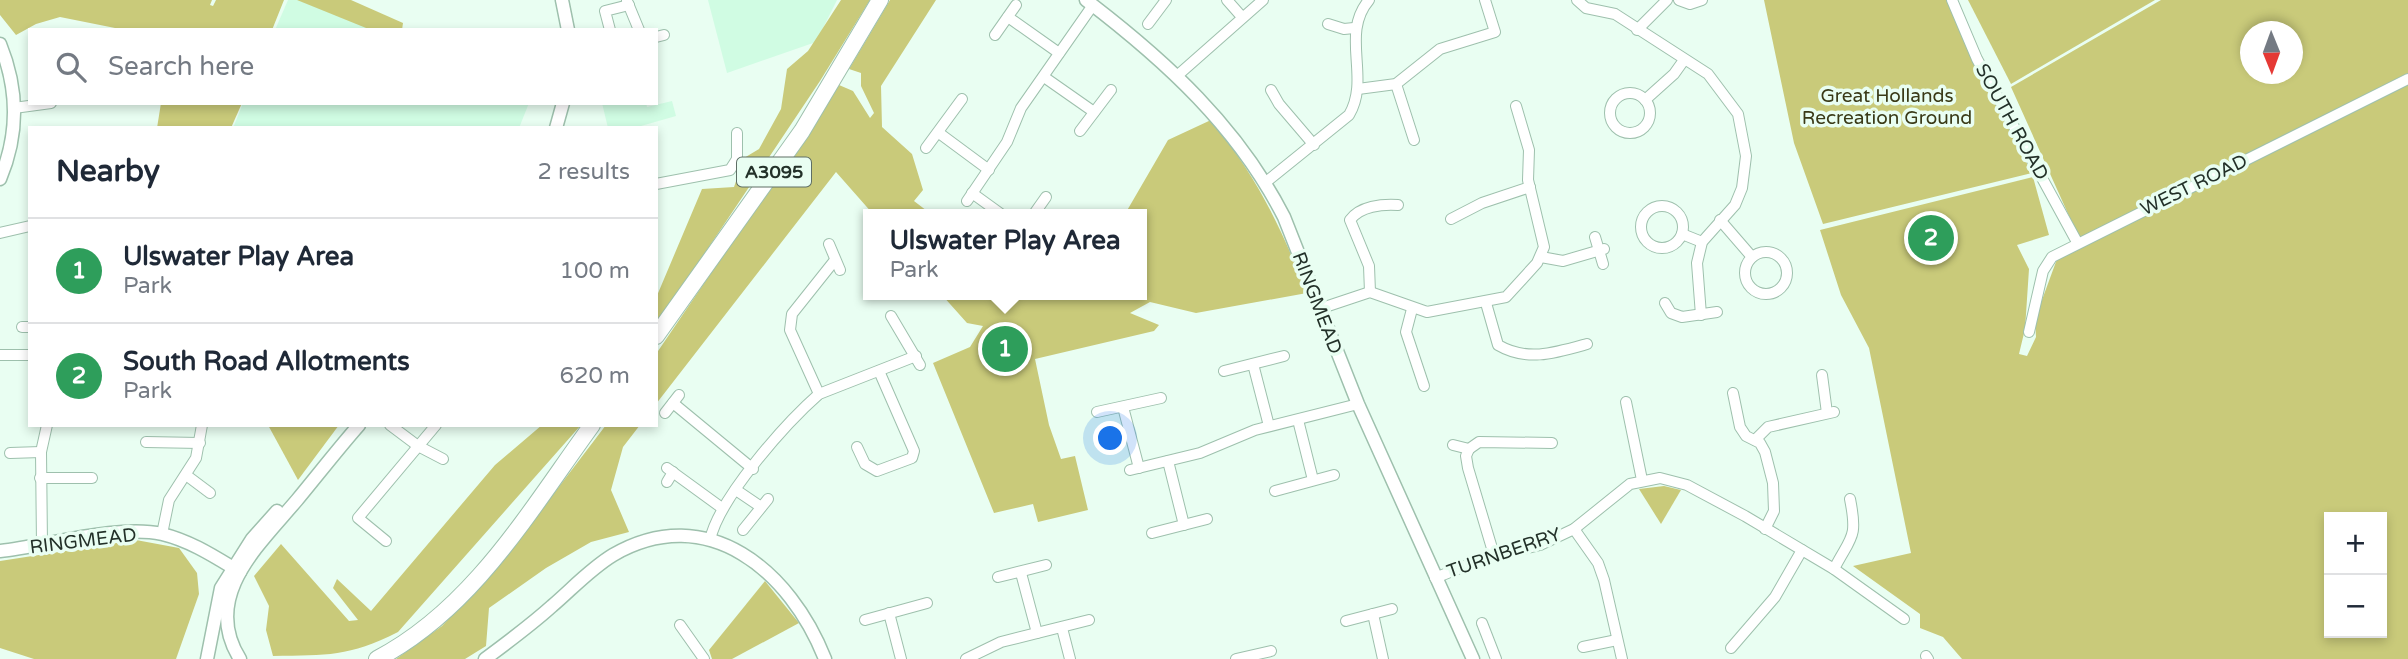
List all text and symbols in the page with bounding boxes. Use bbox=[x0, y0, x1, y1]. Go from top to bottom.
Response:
north arrow bbox=[2240, 21, 2303, 84]
search box bbox=[28, 28, 658, 105]
icon: search bbox=[52, 48, 90, 86]
text: Search here bbox=[108, 51, 254, 82]
street label: SOUTH ROAD bbox=[1971, 60, 2053, 184]
park label: Great Hollands Recreation Ground bbox=[1802, 85, 1972, 129]
street label: WEST ROAD bbox=[2137, 150, 2251, 220]
text: Nearby bbox=[56, 153, 160, 190]
text: 2 results bbox=[537, 158, 630, 186]
road number: A3095 bbox=[737, 158, 811, 187]
popup bbox=[863, 209, 1147, 300]
pin: 2 bbox=[1908, 212, 1954, 264]
text: Ulswater Play Area bbox=[889, 225, 1121, 256]
text: Ulswater Play Area bbox=[123, 241, 354, 272]
street label: RINGMEAD bbox=[1287, 249, 1347, 357]
text: Park bbox=[889, 256, 939, 284]
text: 1 bbox=[72, 257, 86, 285]
text: 100 m bbox=[560, 257, 630, 285]
text: Park bbox=[123, 272, 172, 300]
pin: 1 bbox=[982, 323, 1028, 375]
text: South Road Allotments bbox=[123, 346, 410, 377]
text: 2 bbox=[72, 362, 86, 390]
text: 620 m bbox=[560, 362, 630, 390]
text: Park bbox=[123, 377, 172, 405]
your location bbox=[1093, 421, 1127, 455]
map controls bbox=[2324, 512, 2387, 638]
button: + bbox=[2324, 512, 2387, 575]
street label: TURNBERRY bbox=[1444, 523, 1564, 583]
street label: RINGMEAD bbox=[28, 524, 138, 558]
button: − bbox=[2324, 575, 2387, 638]

